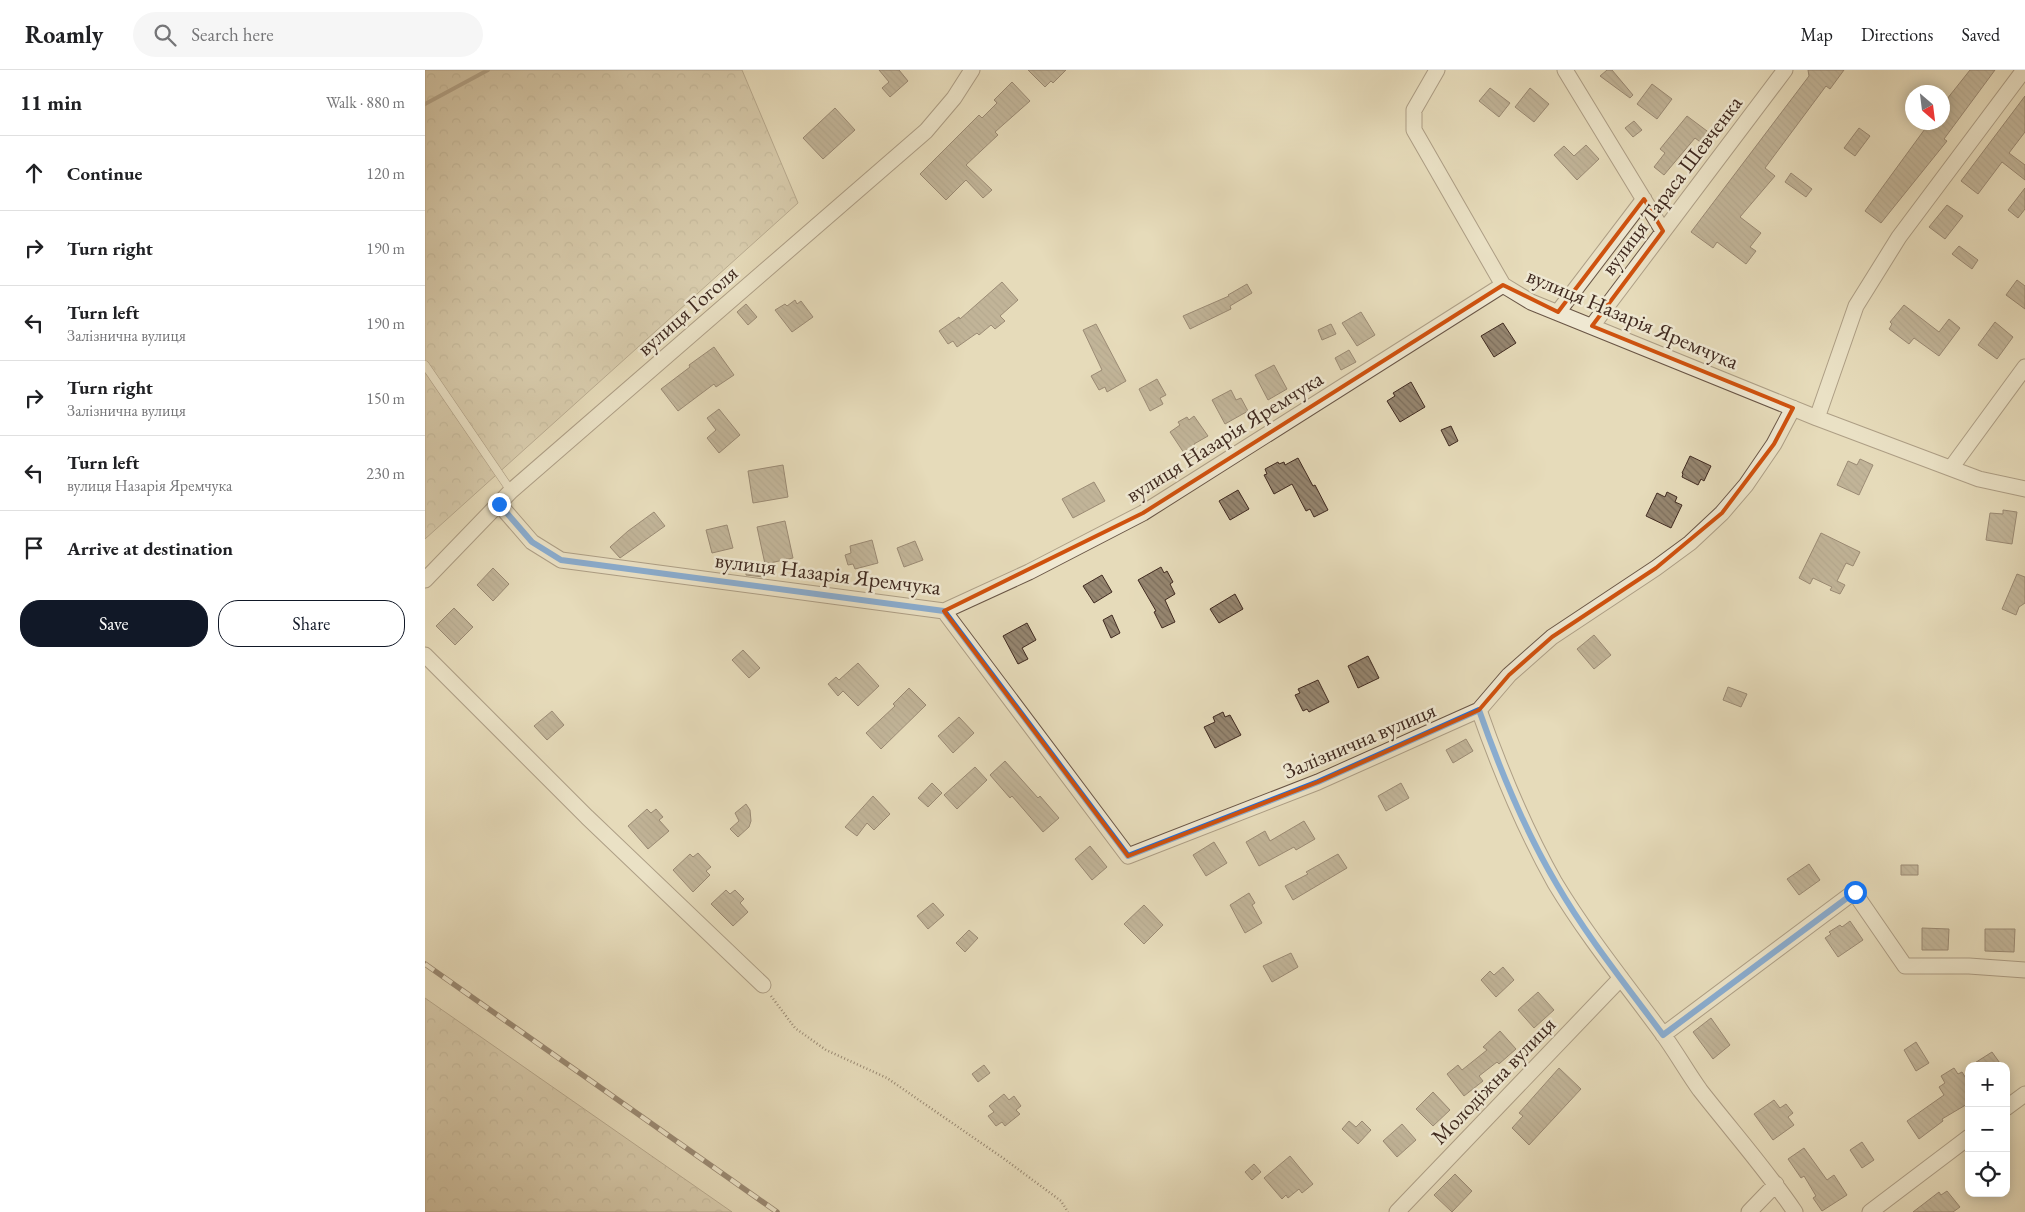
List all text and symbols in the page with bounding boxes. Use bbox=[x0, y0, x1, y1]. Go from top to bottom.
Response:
search box bbox=[133, 12, 483, 57]
text: Roamly bbox=[25, 19, 103, 50]
icon: search bbox=[151, 21, 179, 49]
text: Search here bbox=[191, 22, 274, 47]
text: Map bbox=[1801, 23, 1833, 46]
text: Directions bbox=[1861, 23, 1933, 46]
text: Saved bbox=[1961, 23, 2000, 46]
north arrow bbox=[1905, 85, 1950, 130]
text: 11 min bbox=[20, 89, 82, 116]
street label: вулиця Тараса Шевченка bbox=[1594, 89, 1749, 281]
text: Walk · 880 m bbox=[326, 92, 405, 113]
icon: ahead bbox=[20, 159, 48, 187]
text: Continue bbox=[67, 161, 142, 186]
text: 120 m bbox=[366, 163, 405, 184]
icon: right bbox=[20, 234, 48, 262]
text: Turn right bbox=[67, 236, 153, 261]
text: 190 m bbox=[366, 238, 405, 259]
street label: вулиця Гоголя bbox=[631, 258, 744, 362]
street label: вулиця Назарія Яремчука bbox=[1522, 261, 1743, 376]
text: Turn left bbox=[67, 300, 139, 325]
icon: left bbox=[20, 309, 48, 337]
text: 190 m bbox=[366, 313, 405, 334]
text: Залізнична вулиця bbox=[67, 325, 186, 346]
street label: вулиця Назарія Яремчука bbox=[1120, 364, 1329, 509]
text: Turn right bbox=[67, 375, 153, 400]
icon: right bbox=[20, 384, 48, 412]
text: 150 m bbox=[366, 388, 405, 409]
text: Залізнична вулиця bbox=[67, 400, 186, 421]
text: Turn left bbox=[67, 450, 139, 475]
icon: left bbox=[20, 459, 48, 487]
text: 230 m bbox=[366, 463, 405, 484]
text: вулиця Назарія Яремчука bbox=[67, 475, 232, 496]
route end bbox=[488, 493, 511, 516]
icon: arrive bbox=[20, 534, 48, 562]
text: Arrive at destination bbox=[67, 536, 233, 561]
street label: вулиця Назарія Яремчука bbox=[713, 545, 943, 602]
button: Save bbox=[20, 600, 208, 647]
button: Share bbox=[218, 600, 405, 647]
street label: Залізнична вулиця bbox=[1278, 695, 1440, 786]
route start bbox=[1844, 881, 1867, 904]
street label: Молодіжна вулиця bbox=[1425, 1010, 1562, 1151]
map controls bbox=[1965, 1062, 2010, 1197]
button: + bbox=[1965, 1062, 2010, 1107]
button: − bbox=[1965, 1107, 2010, 1152]
button: locate bbox=[1965, 1152, 2010, 1197]

